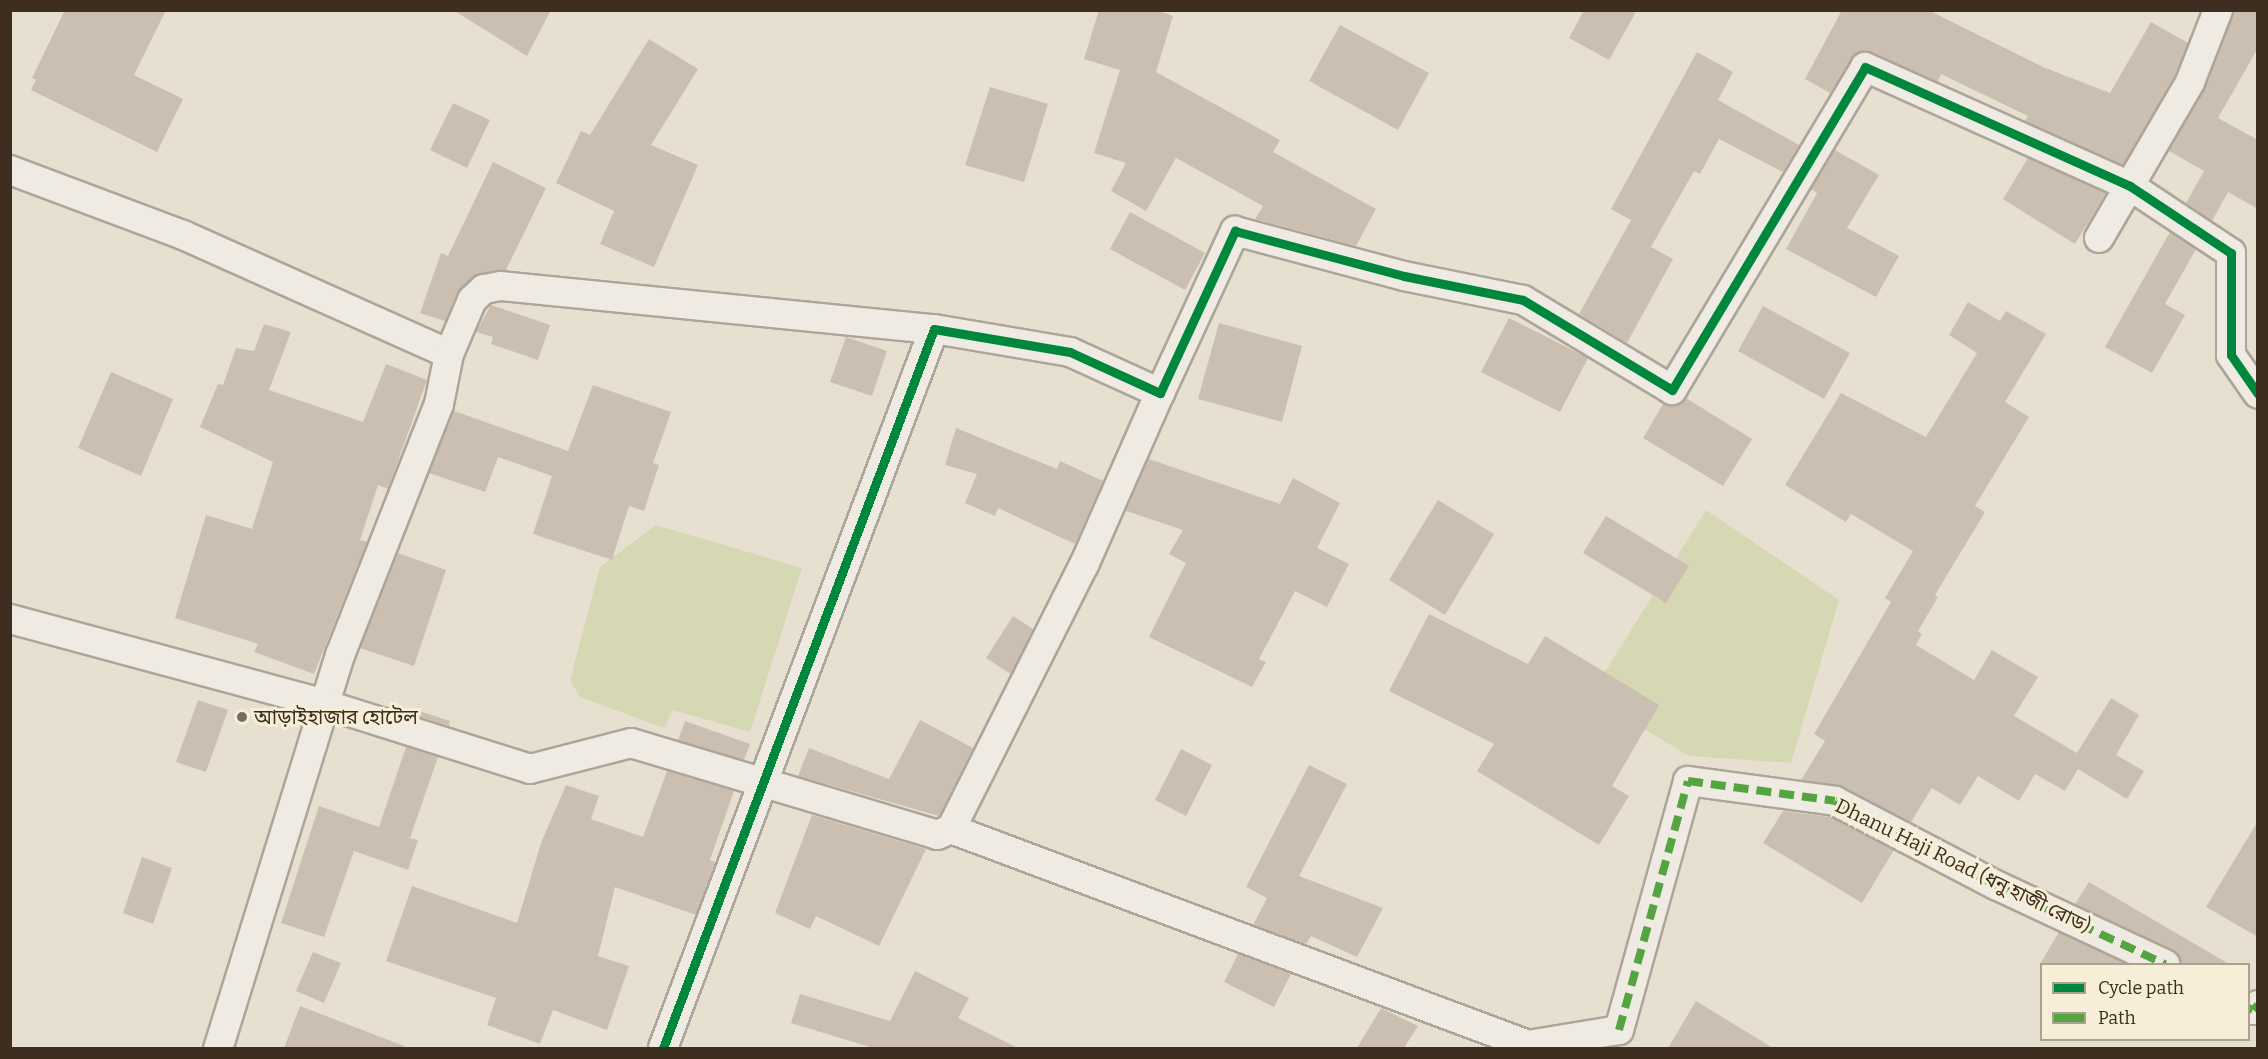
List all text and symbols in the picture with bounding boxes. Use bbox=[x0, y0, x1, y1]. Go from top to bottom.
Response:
place label: আড়াইহাজার হোটেল bbox=[254, 705, 418, 729]
marker: আড়াইহাজার হোটেল bbox=[235, 710, 249, 724]
street label: Dhanu Haji Road (ধনু হাজী রোড) bbox=[1831, 794, 2095, 938]
legend bbox=[2040, 963, 2250, 1041]
text: Cycle path bbox=[2098, 977, 2184, 999]
text: Path bbox=[2098, 1007, 2136, 1029]

